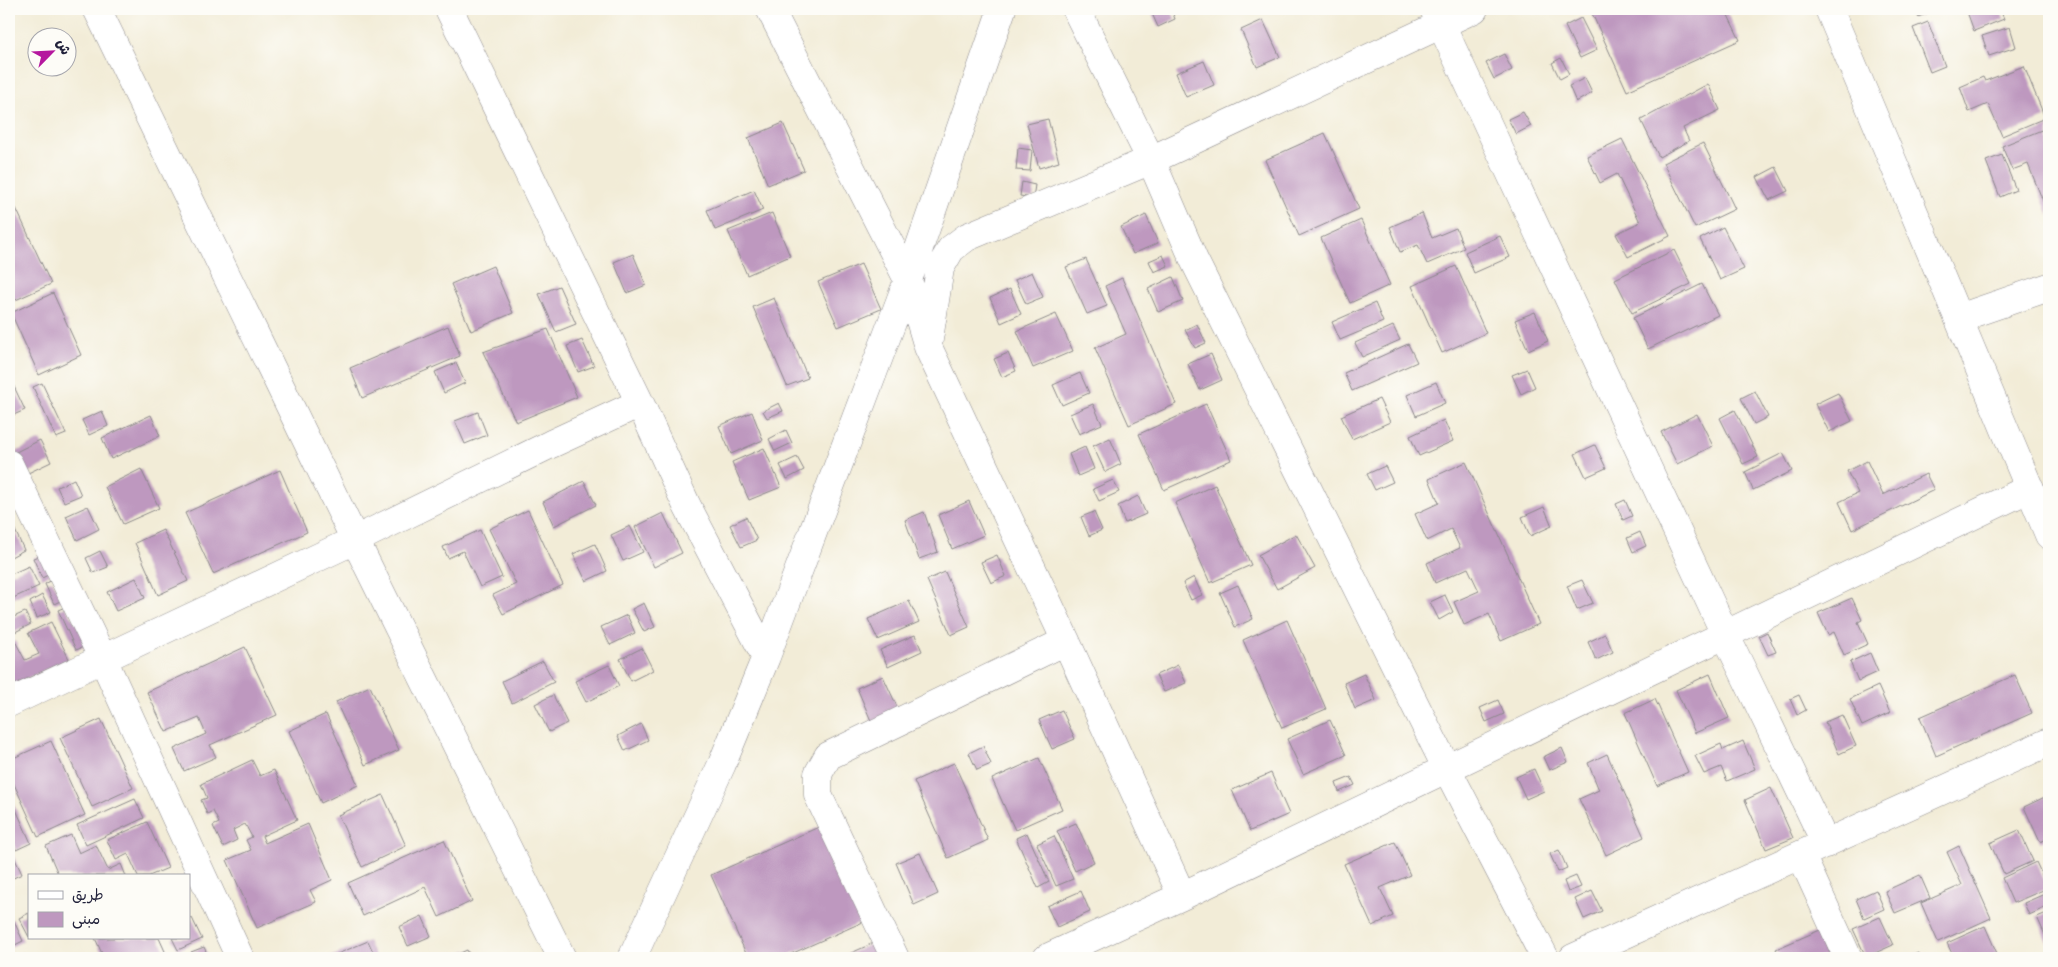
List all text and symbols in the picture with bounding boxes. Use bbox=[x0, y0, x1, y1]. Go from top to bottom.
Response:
north arrow bbox=[28, 28, 78, 78]
text: ش bbox=[53, 36, 74, 57]
legend bbox=[28, 874, 190, 940]
text: طريق bbox=[72, 886, 104, 904]
text: مبنى bbox=[72, 910, 100, 929]

